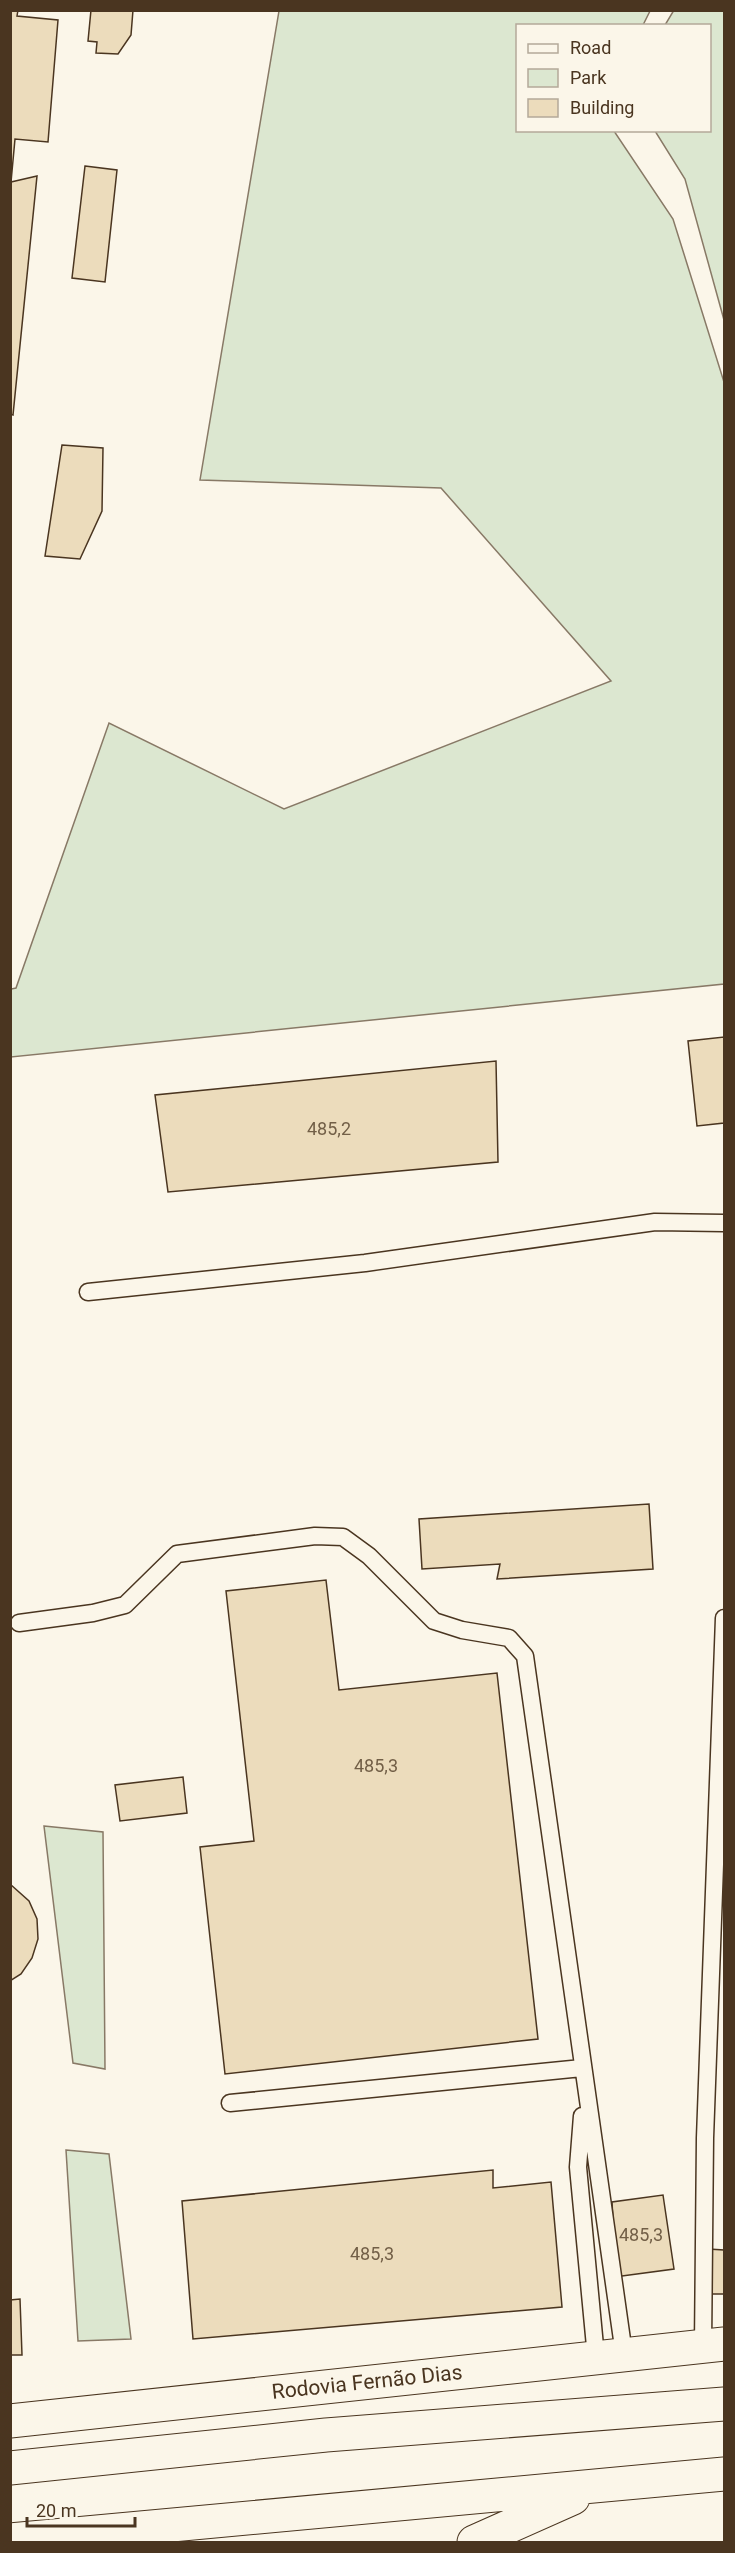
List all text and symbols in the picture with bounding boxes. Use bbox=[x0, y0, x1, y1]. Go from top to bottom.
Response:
legend bbox=[516, 24, 711, 132]
text: Road bbox=[570, 37, 611, 58]
text: Park bbox=[570, 67, 607, 88]
text: Building bbox=[570, 97, 634, 118]
house number: 485,2 bbox=[307, 1118, 351, 1139]
house number: 485,3 bbox=[354, 1755, 398, 1776]
house number: 485,3 bbox=[619, 2224, 663, 2245]
house number: 485,3 bbox=[350, 2243, 394, 2264]
street label: Rodovia Fernão Dias bbox=[271, 2360, 463, 2404]
scale bar bbox=[27, 2490, 135, 2528]
text: 20 m bbox=[36, 2500, 76, 2521]

